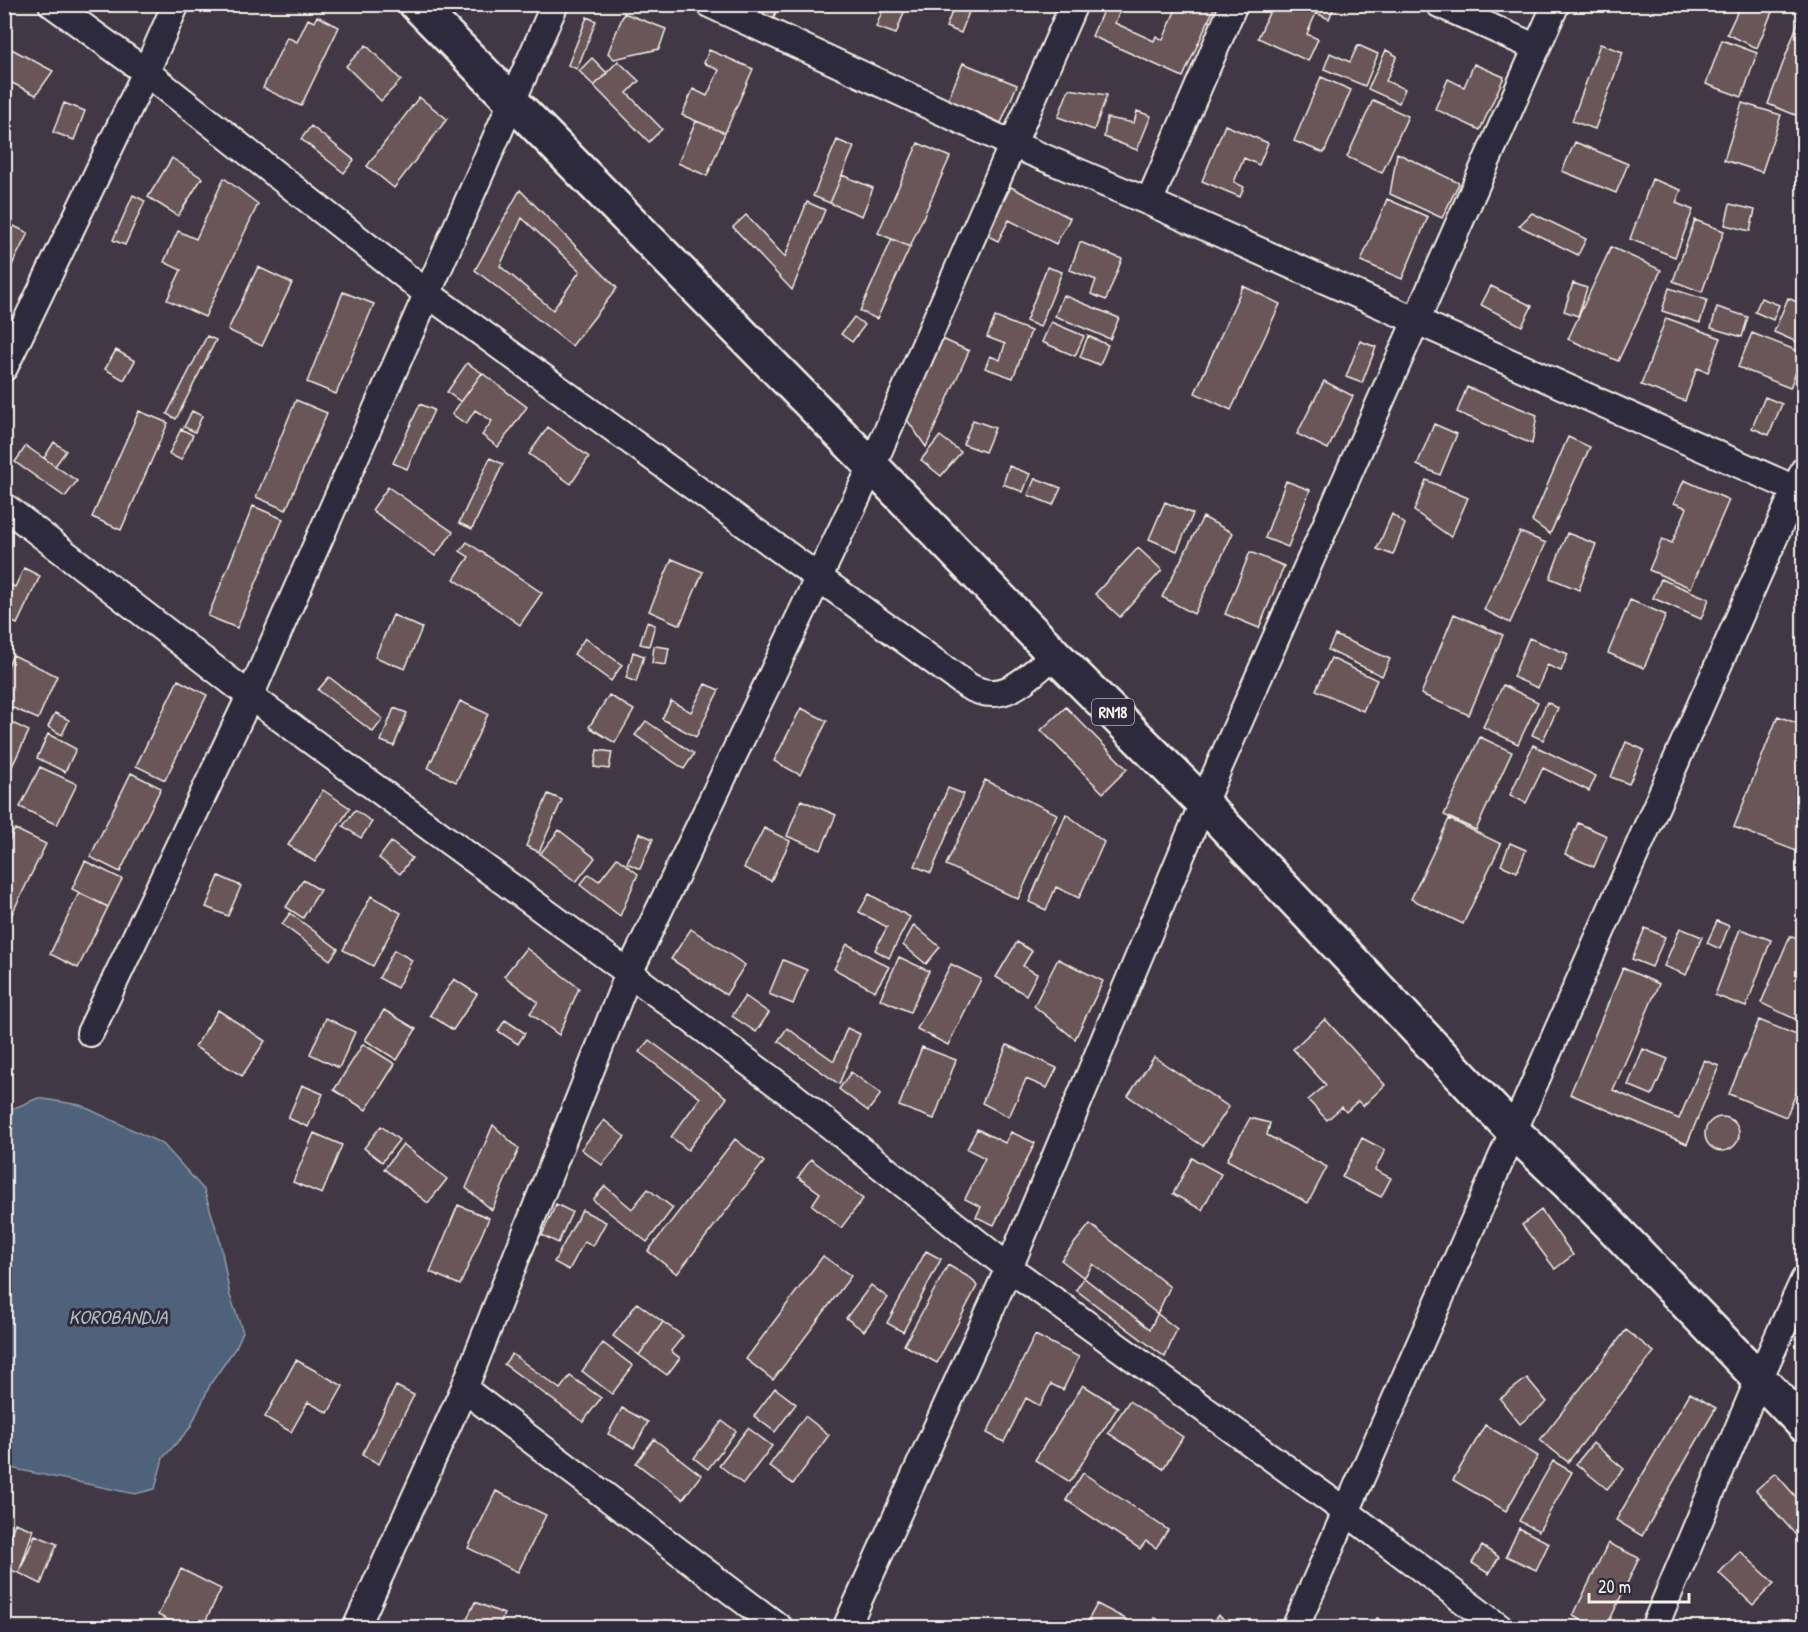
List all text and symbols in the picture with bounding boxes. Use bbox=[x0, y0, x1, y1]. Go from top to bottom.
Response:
road number: RN18 bbox=[1092, 699, 1134, 725]
water label: KOROBANDJA bbox=[69, 1303, 169, 1330]
scale bar bbox=[1589, 1566, 1690, 1604]
text: 20 m bbox=[1598, 1574, 1631, 1599]

